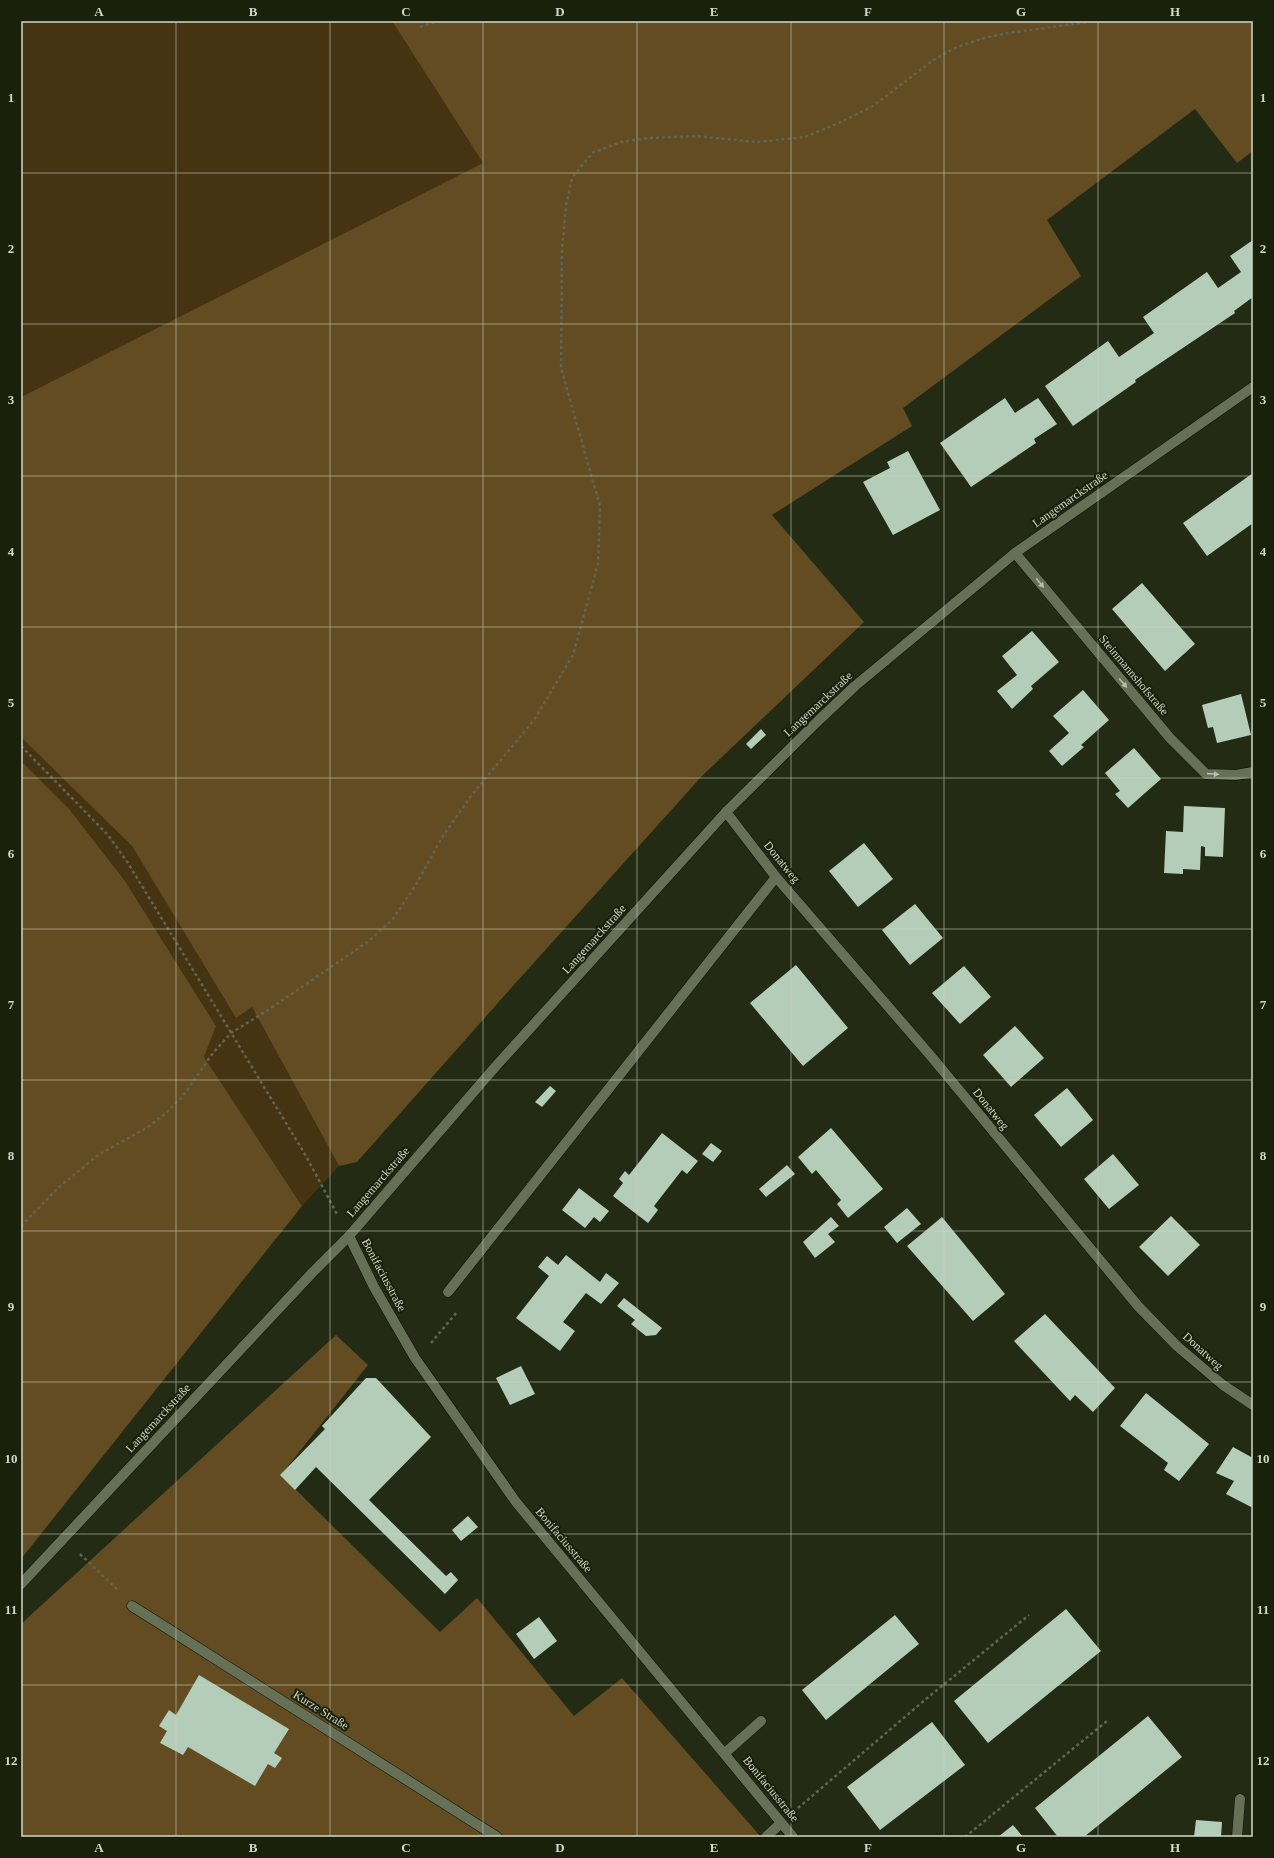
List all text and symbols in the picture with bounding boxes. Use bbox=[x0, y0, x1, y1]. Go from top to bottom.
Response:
text: A bbox=[94, 4, 104, 19]
text: B bbox=[249, 4, 258, 19]
text: C bbox=[401, 4, 411, 19]
text: D bbox=[555, 4, 565, 19]
text: E bbox=[710, 4, 718, 19]
text: F bbox=[864, 4, 872, 19]
text: G bbox=[1016, 4, 1026, 19]
text: H bbox=[1170, 4, 1180, 19]
text: 1 bbox=[8, 90, 14, 105]
text: 1 bbox=[1260, 90, 1266, 105]
text: 2 bbox=[8, 241, 14, 256]
text: 2 bbox=[1260, 241, 1266, 256]
text: 3 bbox=[8, 392, 15, 407]
text: 3 bbox=[1260, 392, 1267, 407]
street label: Langemarckstraße bbox=[1030, 468, 1110, 530]
text: 4 bbox=[8, 544, 15, 559]
text: 4 bbox=[1260, 544, 1267, 559]
one-way arrow bbox=[1035, 578, 1044, 589]
street label: Steinmannshofstraße bbox=[1096, 632, 1172, 718]
street label: Langemarckstraße bbox=[781, 669, 855, 739]
one-way arrow bbox=[1119, 678, 1128, 688]
text: 5 bbox=[8, 695, 15, 710]
text: 5 bbox=[1260, 695, 1267, 710]
one-way arrow bbox=[1207, 771, 1219, 778]
street label: Donatweg bbox=[761, 838, 803, 886]
text: 6 bbox=[8, 846, 15, 861]
text: 6 bbox=[1260, 846, 1267, 861]
street label: Langemarckstraße bbox=[559, 901, 629, 977]
text: 7 bbox=[8, 997, 15, 1012]
text: 7 bbox=[1260, 997, 1267, 1012]
street label: Donatweg bbox=[970, 1085, 1012, 1133]
street label: Langemarckstraße bbox=[344, 1144, 412, 1220]
text: 8 bbox=[8, 1148, 15, 1163]
text: 8 bbox=[1260, 1148, 1267, 1163]
street label: Bonifaciusstraße bbox=[359, 1236, 409, 1314]
text: 9 bbox=[8, 1299, 15, 1314]
text: 9 bbox=[1260, 1299, 1267, 1314]
street label: Donatweg bbox=[1180, 1329, 1226, 1373]
street label: Langemarckstraße bbox=[123, 1381, 193, 1455]
text: 10 bbox=[5, 1451, 18, 1466]
text: 10 bbox=[1257, 1451, 1270, 1466]
street label: Bonifaciusstraße bbox=[533, 1505, 595, 1575]
text: 11 bbox=[5, 1602, 17, 1617]
text: 11 bbox=[1257, 1602, 1269, 1617]
street label: Kurze Straße bbox=[291, 1687, 351, 1733]
text: 12 bbox=[5, 1753, 18, 1768]
street label: Bonifaciusstraße bbox=[740, 1753, 802, 1825]
text: 12 bbox=[1257, 1753, 1270, 1768]
text: A bbox=[94, 1840, 104, 1855]
text: B bbox=[249, 1840, 258, 1855]
text: C bbox=[401, 1840, 411, 1855]
text: D bbox=[555, 1840, 565, 1855]
text: E bbox=[710, 1840, 718, 1855]
text: F bbox=[864, 1840, 872, 1855]
text: G bbox=[1016, 1840, 1026, 1855]
text: H bbox=[1170, 1840, 1180, 1855]

